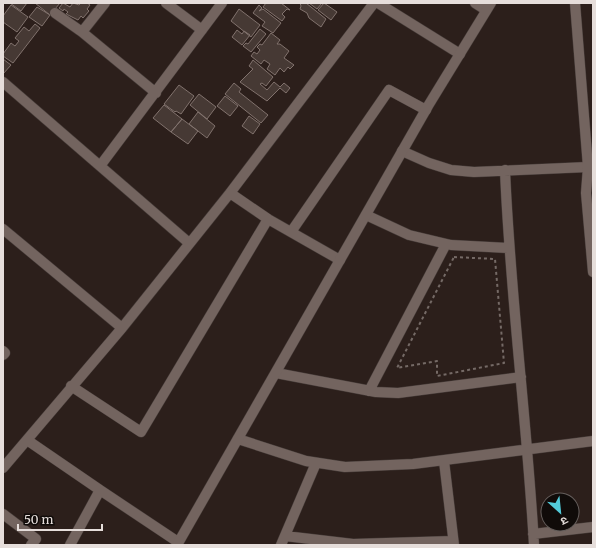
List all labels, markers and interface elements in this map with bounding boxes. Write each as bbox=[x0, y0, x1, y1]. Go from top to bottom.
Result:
north arrow bbox=[540, 492, 580, 532]
scale bar bbox=[18, 506, 102, 532]
text: 50 m bbox=[24, 512, 53, 527]
text: उ bbox=[558, 513, 571, 529]

